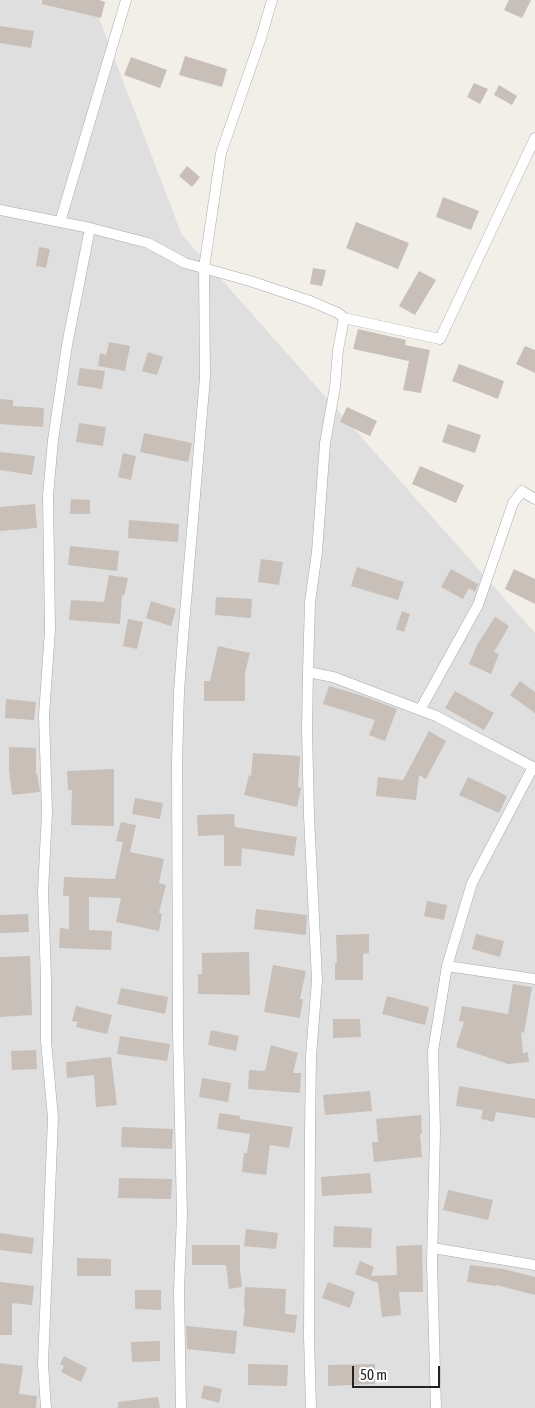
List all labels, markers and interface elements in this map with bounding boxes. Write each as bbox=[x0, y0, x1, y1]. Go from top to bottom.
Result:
scale bar bbox=[355, 1356, 442, 1388]
text: 50 m bbox=[360, 1366, 387, 1383]

